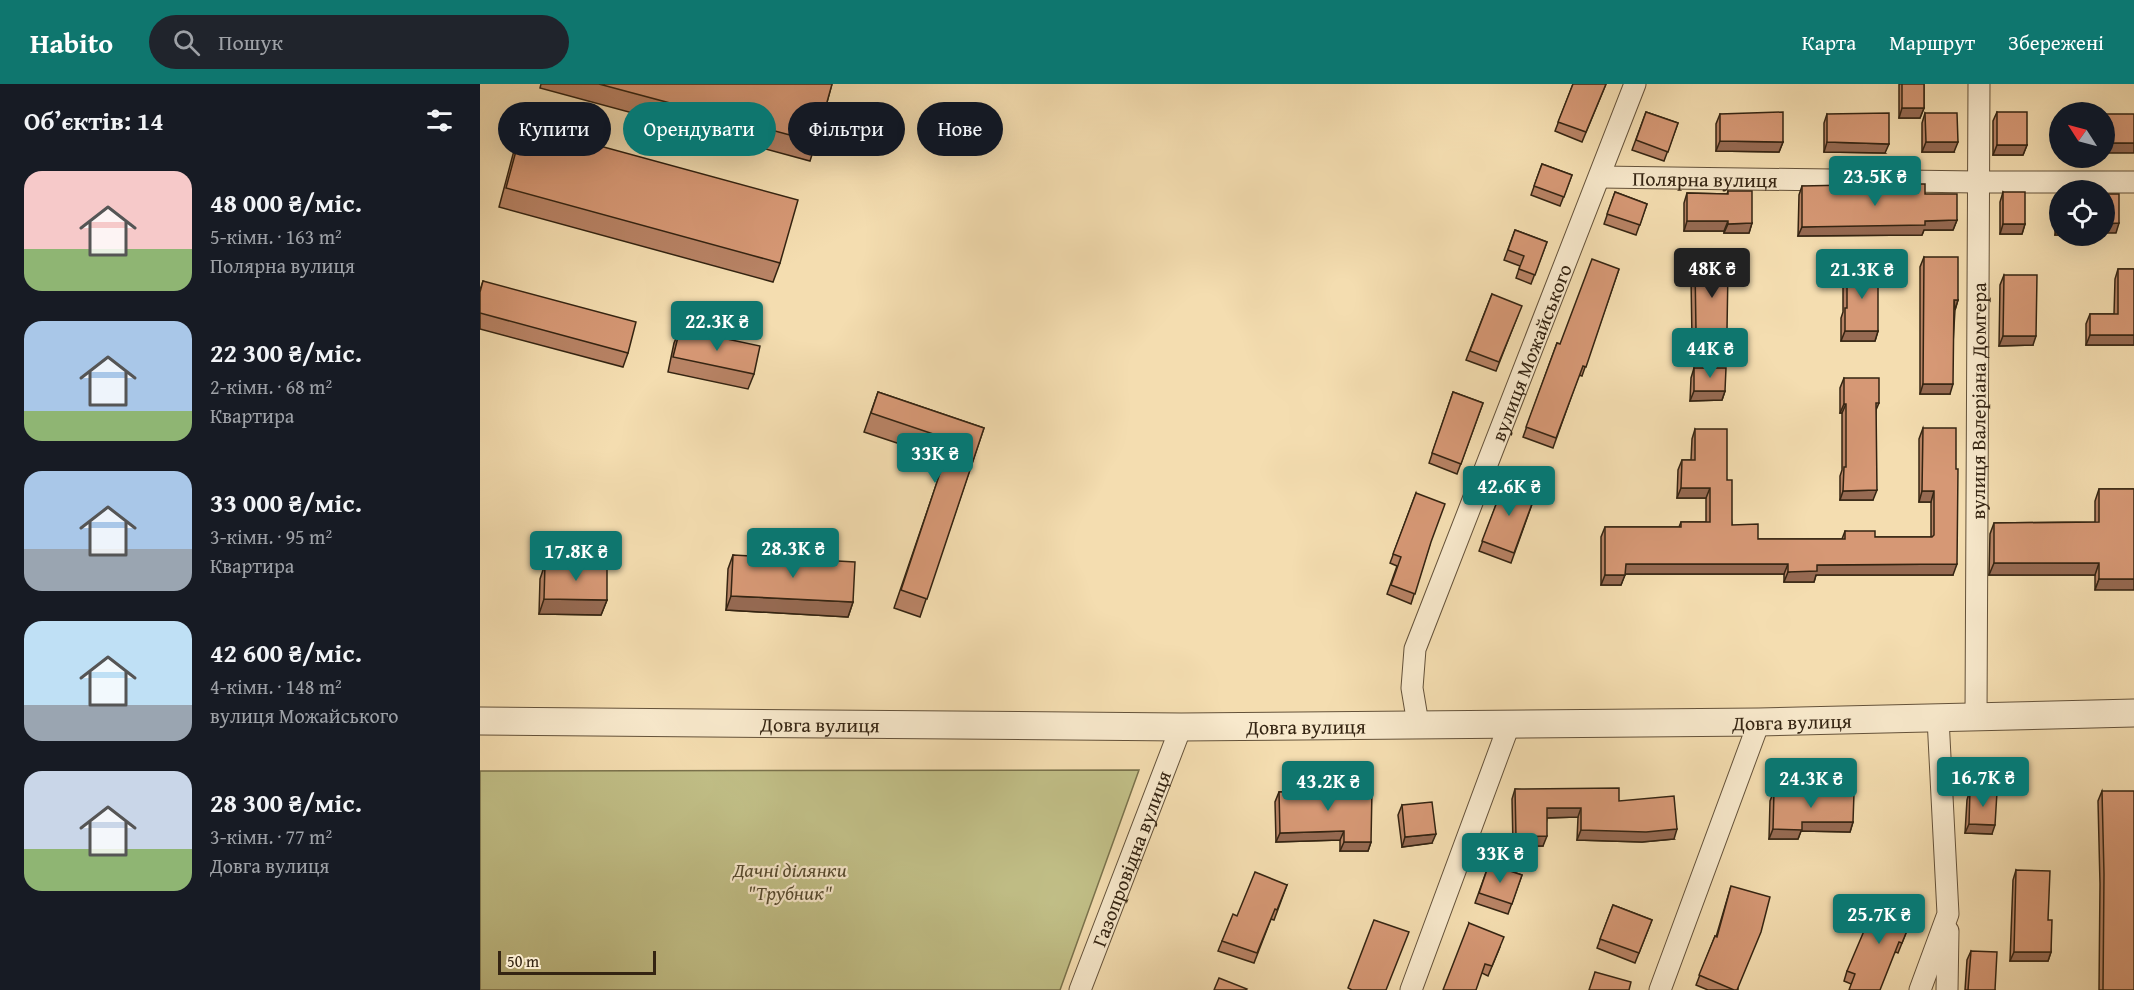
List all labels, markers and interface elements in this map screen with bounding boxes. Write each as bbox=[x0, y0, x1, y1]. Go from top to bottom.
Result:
search box bbox=[149, 15, 569, 69]
text: Habito bbox=[30, 22, 113, 63]
icon: search bbox=[170, 26, 203, 59]
text: Пошук bbox=[218, 26, 283, 58]
text: Карта bbox=[1802, 27, 1856, 58]
text: Маршрут bbox=[1889, 27, 1975, 58]
text: Збережені bbox=[2008, 27, 2104, 58]
text: Об’єктів: 14 bbox=[24, 101, 164, 140]
chip: Купити bbox=[498, 102, 611, 156]
chip: Орендувати bbox=[623, 102, 776, 156]
chip: Фільтри bbox=[788, 102, 905, 156]
chip: Нове bbox=[917, 102, 1003, 156]
north arrow bbox=[2049, 102, 2115, 168]
map controls bbox=[2049, 102, 2115, 246]
icon: filters bbox=[423, 104, 456, 137]
pin: 23.5K ₴ bbox=[1820, 156, 1930, 207]
text: 23.5K ₴ bbox=[1843, 161, 1907, 190]
street label: Полярна вулиця bbox=[1632, 163, 1778, 194]
button: locate bbox=[2049, 180, 2115, 246]
text: 48 000 ₴/міс. bbox=[210, 183, 362, 222]
icon: home bbox=[72, 195, 144, 267]
text: 5-кімн. · 163 m² bbox=[210, 222, 342, 251]
pin: 48K ₴ bbox=[1670, 248, 1754, 299]
pin: 21.3K ₴ bbox=[1807, 249, 1917, 300]
text: Полярна вулиця bbox=[210, 251, 355, 280]
text: 48K ₴ bbox=[1688, 253, 1736, 282]
text: 21.3K ₴ bbox=[1830, 254, 1894, 283]
street label: вулиця Можайського bbox=[1483, 259, 1578, 445]
street label: вулиця Валеріана Домгера bbox=[1962, 282, 1993, 520]
pin: 22.3K ₴ bbox=[662, 301, 772, 352]
text: 22.3K ₴ bbox=[685, 306, 749, 335]
pin: 44K ₴ bbox=[1668, 328, 1752, 379]
text: 22 300 ₴/міс. bbox=[210, 333, 362, 372]
text: 44K ₴ bbox=[1686, 333, 1734, 362]
icon: home bbox=[72, 345, 144, 417]
text: 2-кімн. · 68 m² bbox=[210, 372, 332, 401]
text: Квартира bbox=[210, 401, 294, 430]
pin: 33K ₴ bbox=[893, 433, 977, 484]
text: 33K ₴ bbox=[911, 438, 959, 467]
pin: 42.6K ₴ bbox=[1454, 466, 1564, 517]
text: 42.6K ₴ bbox=[1477, 471, 1541, 500]
text: 33 000 ₴/міс. bbox=[210, 483, 362, 522]
icon: home bbox=[72, 495, 144, 567]
text: 3-кімн. · 95 m² bbox=[210, 522, 332, 551]
pin: 28.3K ₴ bbox=[738, 528, 848, 579]
pin: 17.8K ₴ bbox=[521, 531, 631, 582]
text: 28.3K ₴ bbox=[761, 533, 825, 562]
text: 17.8K ₴ bbox=[544, 536, 608, 565]
text: Квартира bbox=[210, 551, 294, 580]
text: 42 600 ₴/міс. bbox=[210, 633, 362, 672]
icon: home bbox=[72, 645, 144, 717]
text: 4-кімн. · 148 m² bbox=[210, 672, 342, 701]
text: вулиця Можайського bbox=[210, 701, 398, 730]
street label: Довга вулиця bbox=[1731, 705, 1852, 737]
street label: Довга вулиця bbox=[759, 709, 880, 739]
street label: Довга вулиця bbox=[1245, 711, 1366, 741]
pin: 16.7K ₴ bbox=[1928, 757, 2038, 808]
pin: 24.3K ₴ bbox=[1756, 758, 1866, 809]
pin: 43.2K ₴ bbox=[1273, 761, 1383, 812]
text: 16.7K ₴ bbox=[1951, 762, 2015, 791]
text: 24.3K ₴ bbox=[1779, 763, 1843, 792]
street label: Газопровідна вулиця bbox=[1084, 766, 1178, 951]
text: 43.2K ₴ bbox=[1296, 766, 1360, 795]
text: 28 300 ₴/міс. bbox=[210, 783, 362, 822]
icon: home bbox=[72, 795, 144, 867]
text: 3-кімн. · 77 m² bbox=[210, 822, 332, 851]
pin: 33K ₴ bbox=[1458, 833, 1542, 884]
text: 33K ₴ bbox=[1476, 838, 1524, 867]
text: Довга вулиця bbox=[210, 851, 329, 880]
park label: Дачні ділянки "Трубник" bbox=[732, 855, 847, 907]
pin: 25.7K ₴ bbox=[1824, 894, 1934, 945]
text: 25.7K ₴ bbox=[1847, 899, 1911, 928]
scale bar bbox=[498, 948, 656, 976]
text: 50 m bbox=[507, 949, 539, 973]

